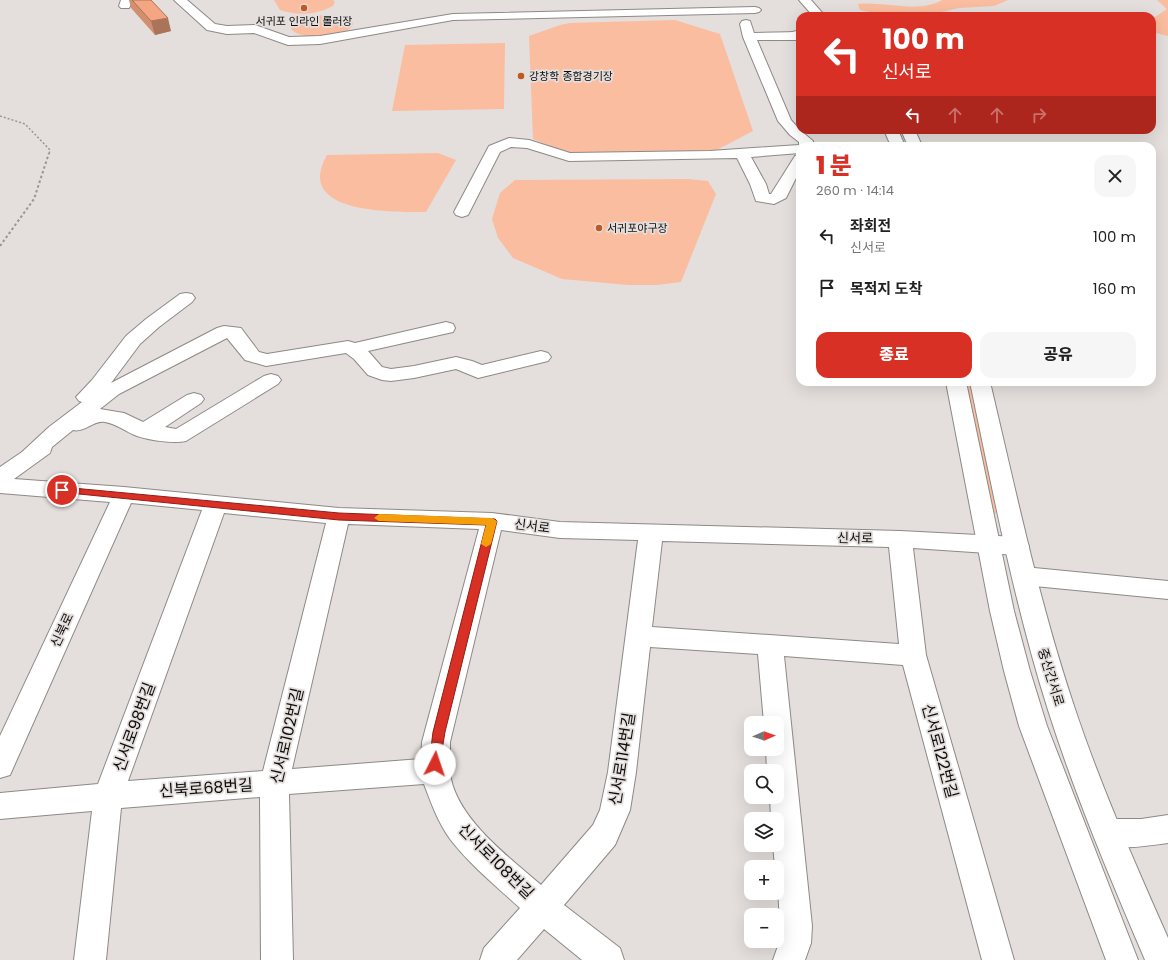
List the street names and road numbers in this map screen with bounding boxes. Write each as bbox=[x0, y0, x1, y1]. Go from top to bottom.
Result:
street label: 신서로 bbox=[513, 514, 551, 538]
street label: 신서로 bbox=[837, 528, 873, 548]
street label: 신북로 bbox=[46, 610, 78, 650]
street label: 중산간서로 bbox=[1033, 646, 1069, 708]
street label: 신서로98번길 bbox=[107, 679, 161, 775]
street label: 신서로102번길 bbox=[265, 686, 309, 786]
street label: 신서로122번길 bbox=[916, 701, 964, 801]
street label: 신서로114번길 bbox=[603, 711, 641, 807]
street label: 신북로68번길 bbox=[158, 773, 254, 803]
street label: 신서로108번길 bbox=[453, 818, 539, 904]

